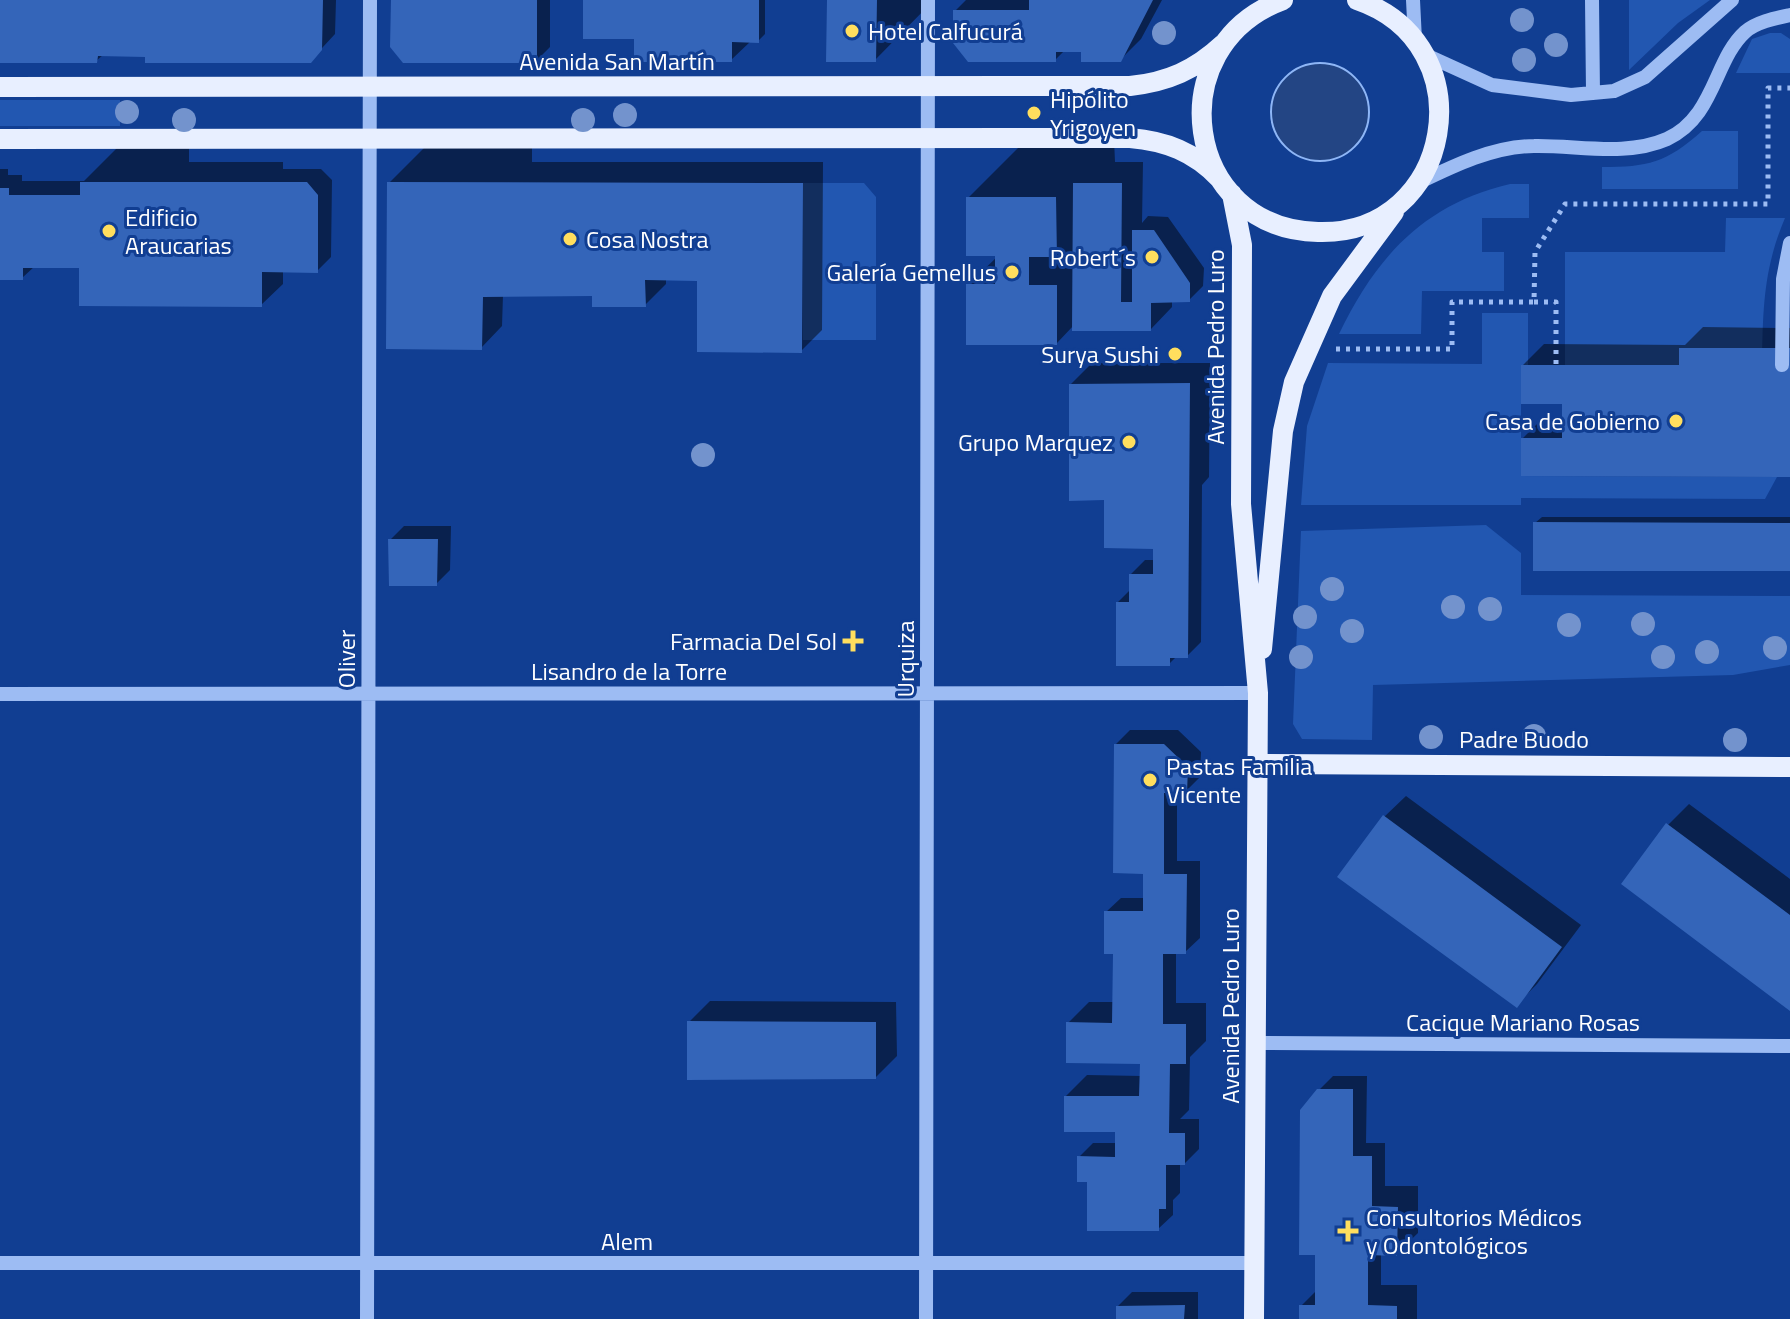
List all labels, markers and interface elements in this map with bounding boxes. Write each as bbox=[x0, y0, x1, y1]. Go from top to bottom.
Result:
place label: Hotel Calfucurá bbox=[868, 13, 1023, 49]
marker: Hotel Calfucurá bbox=[843, 22, 861, 40]
street label: Avenida San Martín bbox=[519, 43, 715, 79]
place label: Hipólito Yrigoyen bbox=[1050, 81, 1136, 145]
marker: Hipólito Yrigoyen bbox=[1025, 104, 1043, 122]
place label: Edificio Araucarias bbox=[125, 199, 232, 263]
place label: Cosa Nostra bbox=[586, 221, 709, 257]
marker: Edificio Araucarias bbox=[100, 222, 118, 240]
marker: Cosa Nostra bbox=[561, 230, 579, 248]
place label: Robert´s bbox=[1050, 239, 1136, 275]
marker: Robert´s bbox=[1143, 248, 1161, 266]
street label: Avenida Pedro Luro bbox=[1197, 249, 1233, 445]
place label: Galería Gemellus bbox=[827, 254, 996, 290]
marker: Galería Gemellus bbox=[1003, 263, 1021, 281]
place label: Surya Sushi bbox=[1041, 336, 1159, 372]
marker: Surya Sushi bbox=[1166, 345, 1184, 363]
place label: Casa de Gobierno bbox=[1485, 403, 1660, 439]
marker: Casa de Gobierno bbox=[1667, 412, 1685, 430]
place label: Grupo Marquez bbox=[958, 424, 1113, 460]
marker: Grupo Marquez bbox=[1120, 433, 1138, 451]
street label: Urquiza bbox=[887, 620, 923, 698]
place label: Farmacia Del Sol bbox=[670, 623, 837, 659]
street label: Oliver bbox=[328, 630, 364, 688]
marker: Farmacia Del Sol bbox=[844, 632, 862, 650]
street label: Lisandro de la Torre bbox=[531, 653, 727, 689]
street label: Padre Buodo bbox=[1459, 721, 1589, 757]
place label: Pastas Familia Vicente bbox=[1166, 748, 1312, 812]
marker: Pastas Familia Vicente bbox=[1141, 771, 1159, 789]
street label: Avenida Pedro Luro bbox=[1212, 908, 1248, 1104]
street label: Cacique Mariano Rosas bbox=[1406, 1004, 1640, 1040]
place label: Consultorios Médicos y Odontológicos bbox=[1366, 1199, 1582, 1263]
marker: Consultorios Médicos y Odontológicos bbox=[1337, 1220, 1359, 1242]
street label: Alem bbox=[601, 1223, 653, 1259]

